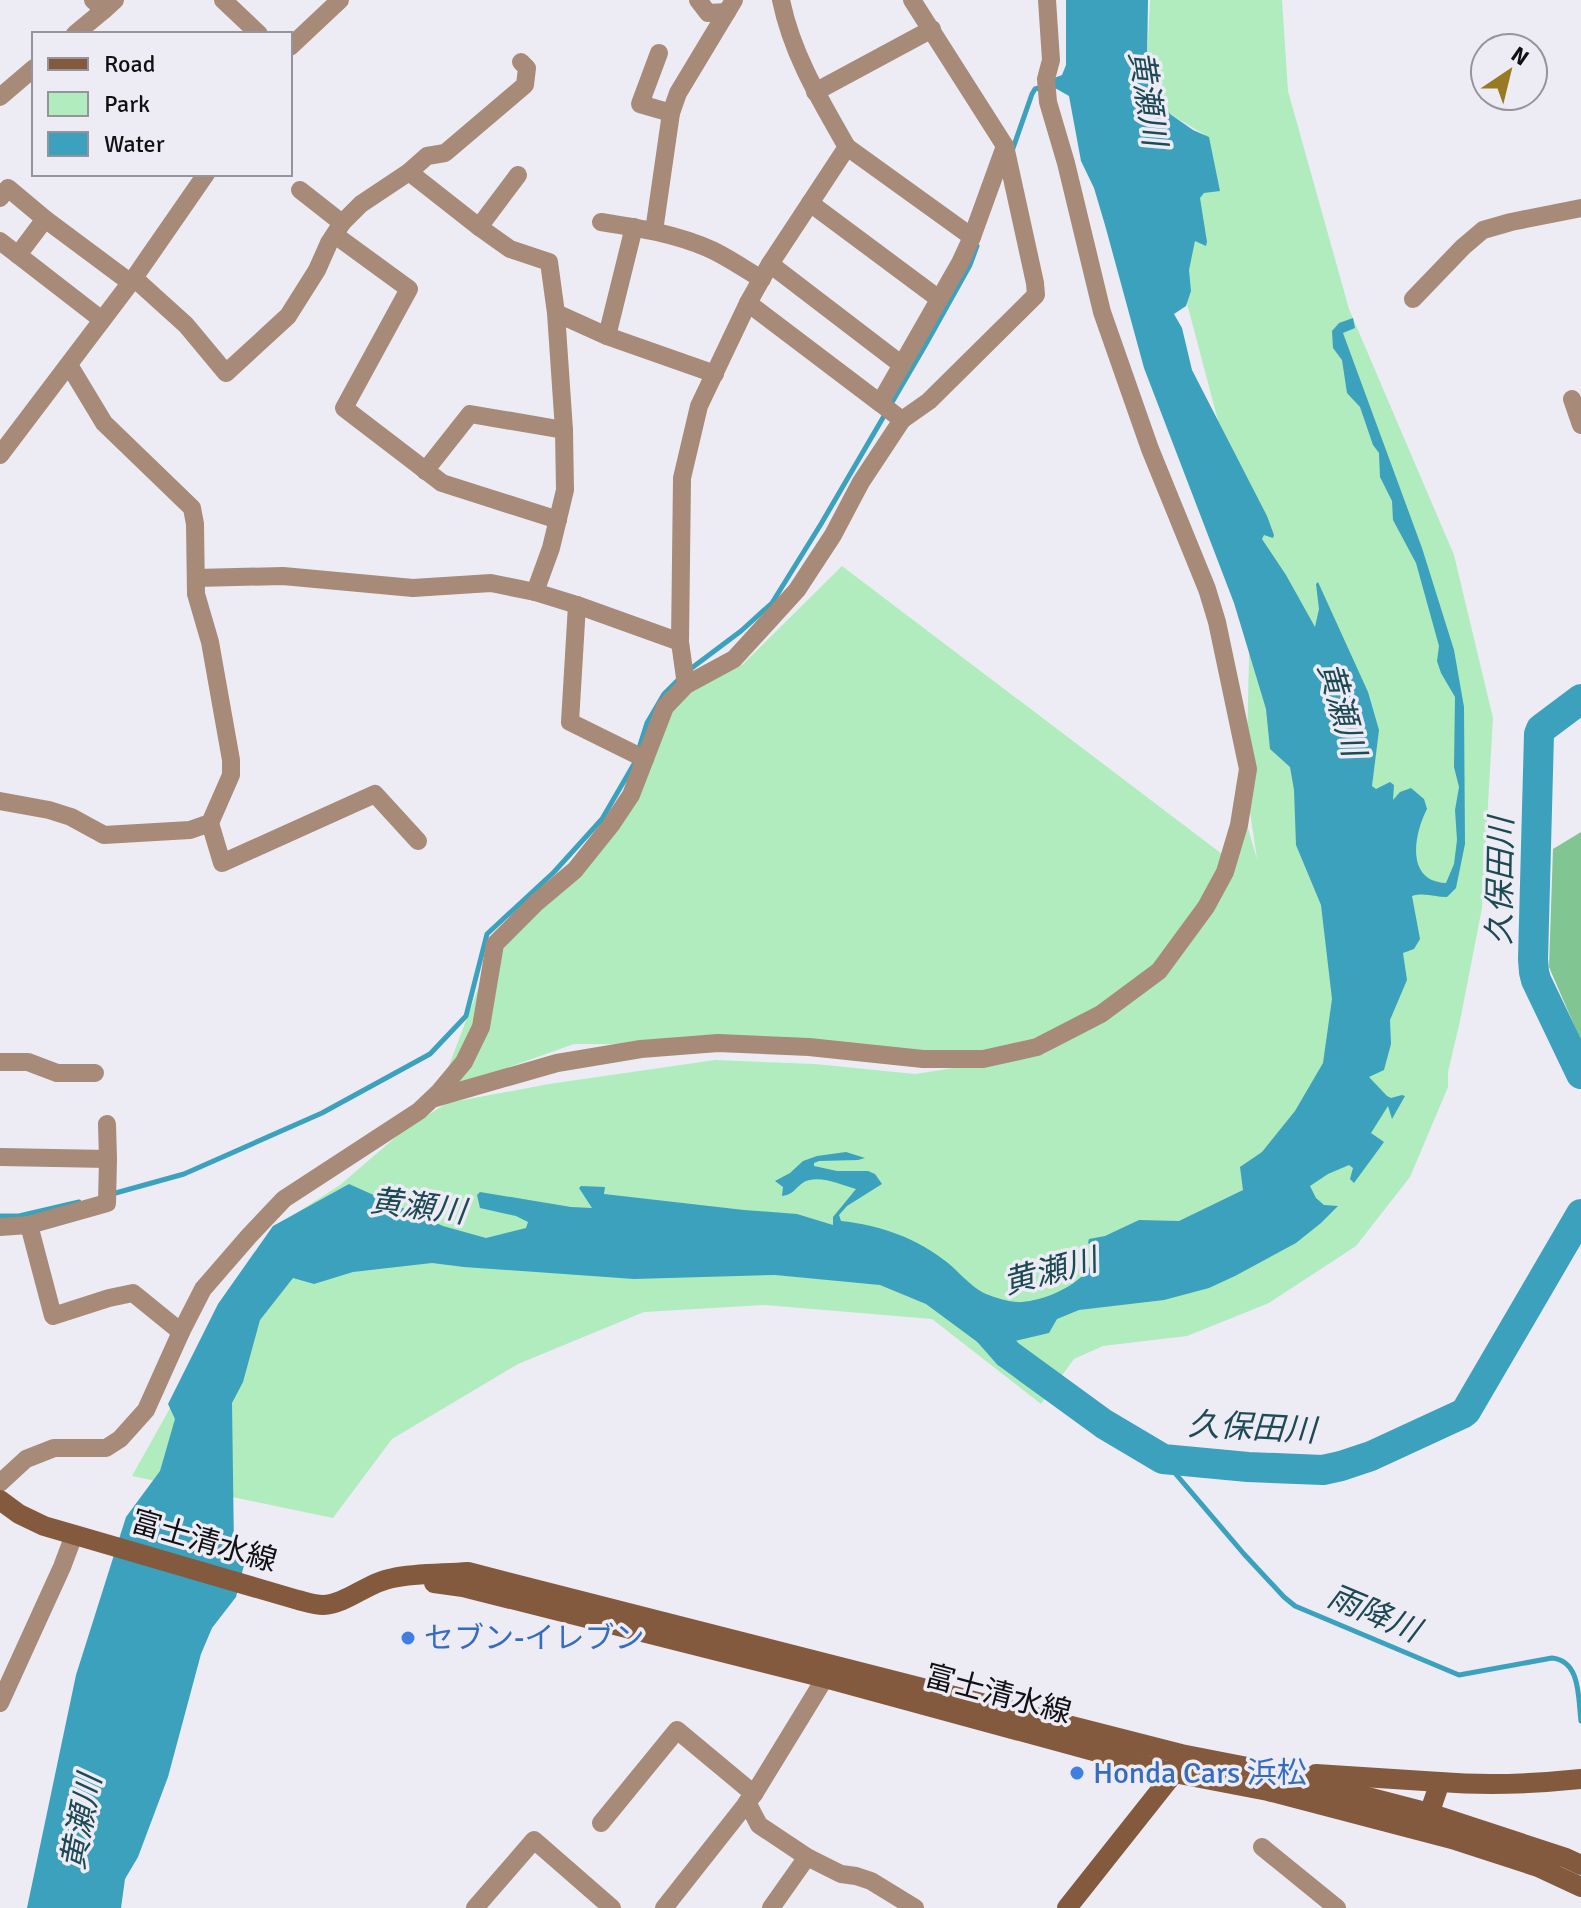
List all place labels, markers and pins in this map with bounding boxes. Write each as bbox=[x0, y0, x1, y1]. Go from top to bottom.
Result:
place label: セブン-イレブン bbox=[424, 1620, 645, 1657]
marker: セブン-イレブン bbox=[399, 1629, 417, 1647]
place label: Honda Cars 浜松 bbox=[1093, 1755, 1307, 1792]
marker: Honda Cars 浜松 bbox=[1068, 1764, 1086, 1782]

